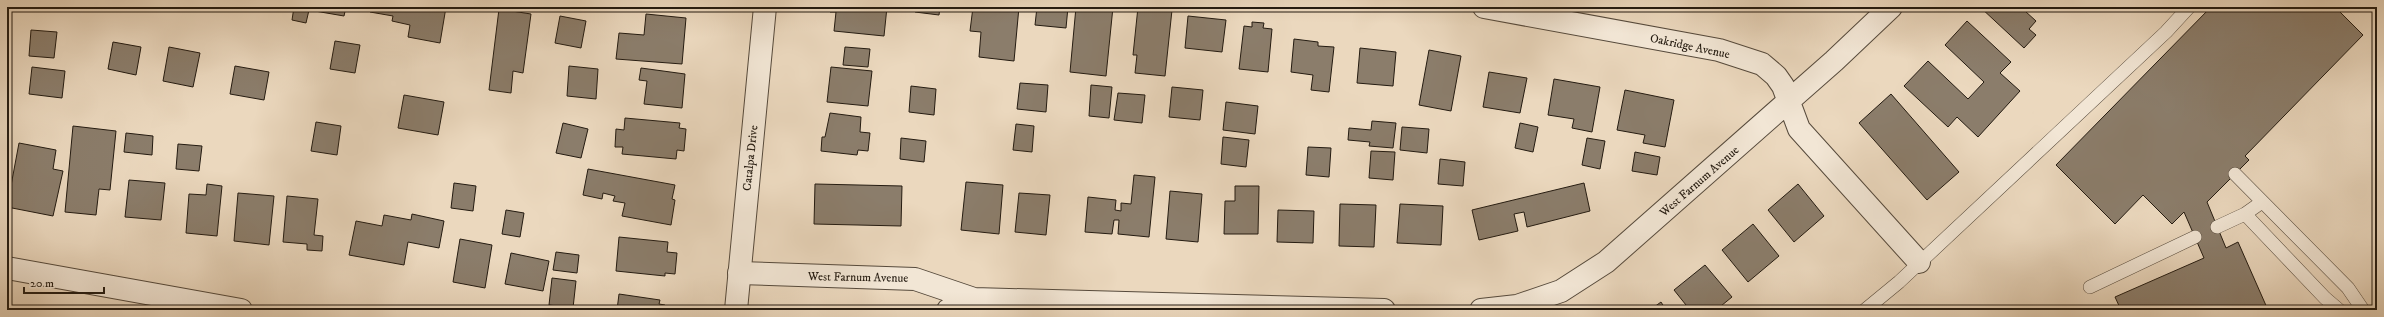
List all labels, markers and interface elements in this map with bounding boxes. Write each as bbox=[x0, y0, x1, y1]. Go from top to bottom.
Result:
street label: Oakridge Avenue bbox=[1649, 31, 1731, 62]
street label: Catalpa Drive bbox=[740, 124, 761, 192]
street label: West Farnum Avenue bbox=[1656, 143, 1742, 221]
scale bar bbox=[24, 269, 104, 295]
street label: West Farnum Avenue bbox=[807, 269, 908, 286]
text: 20 m bbox=[30, 276, 54, 291]

